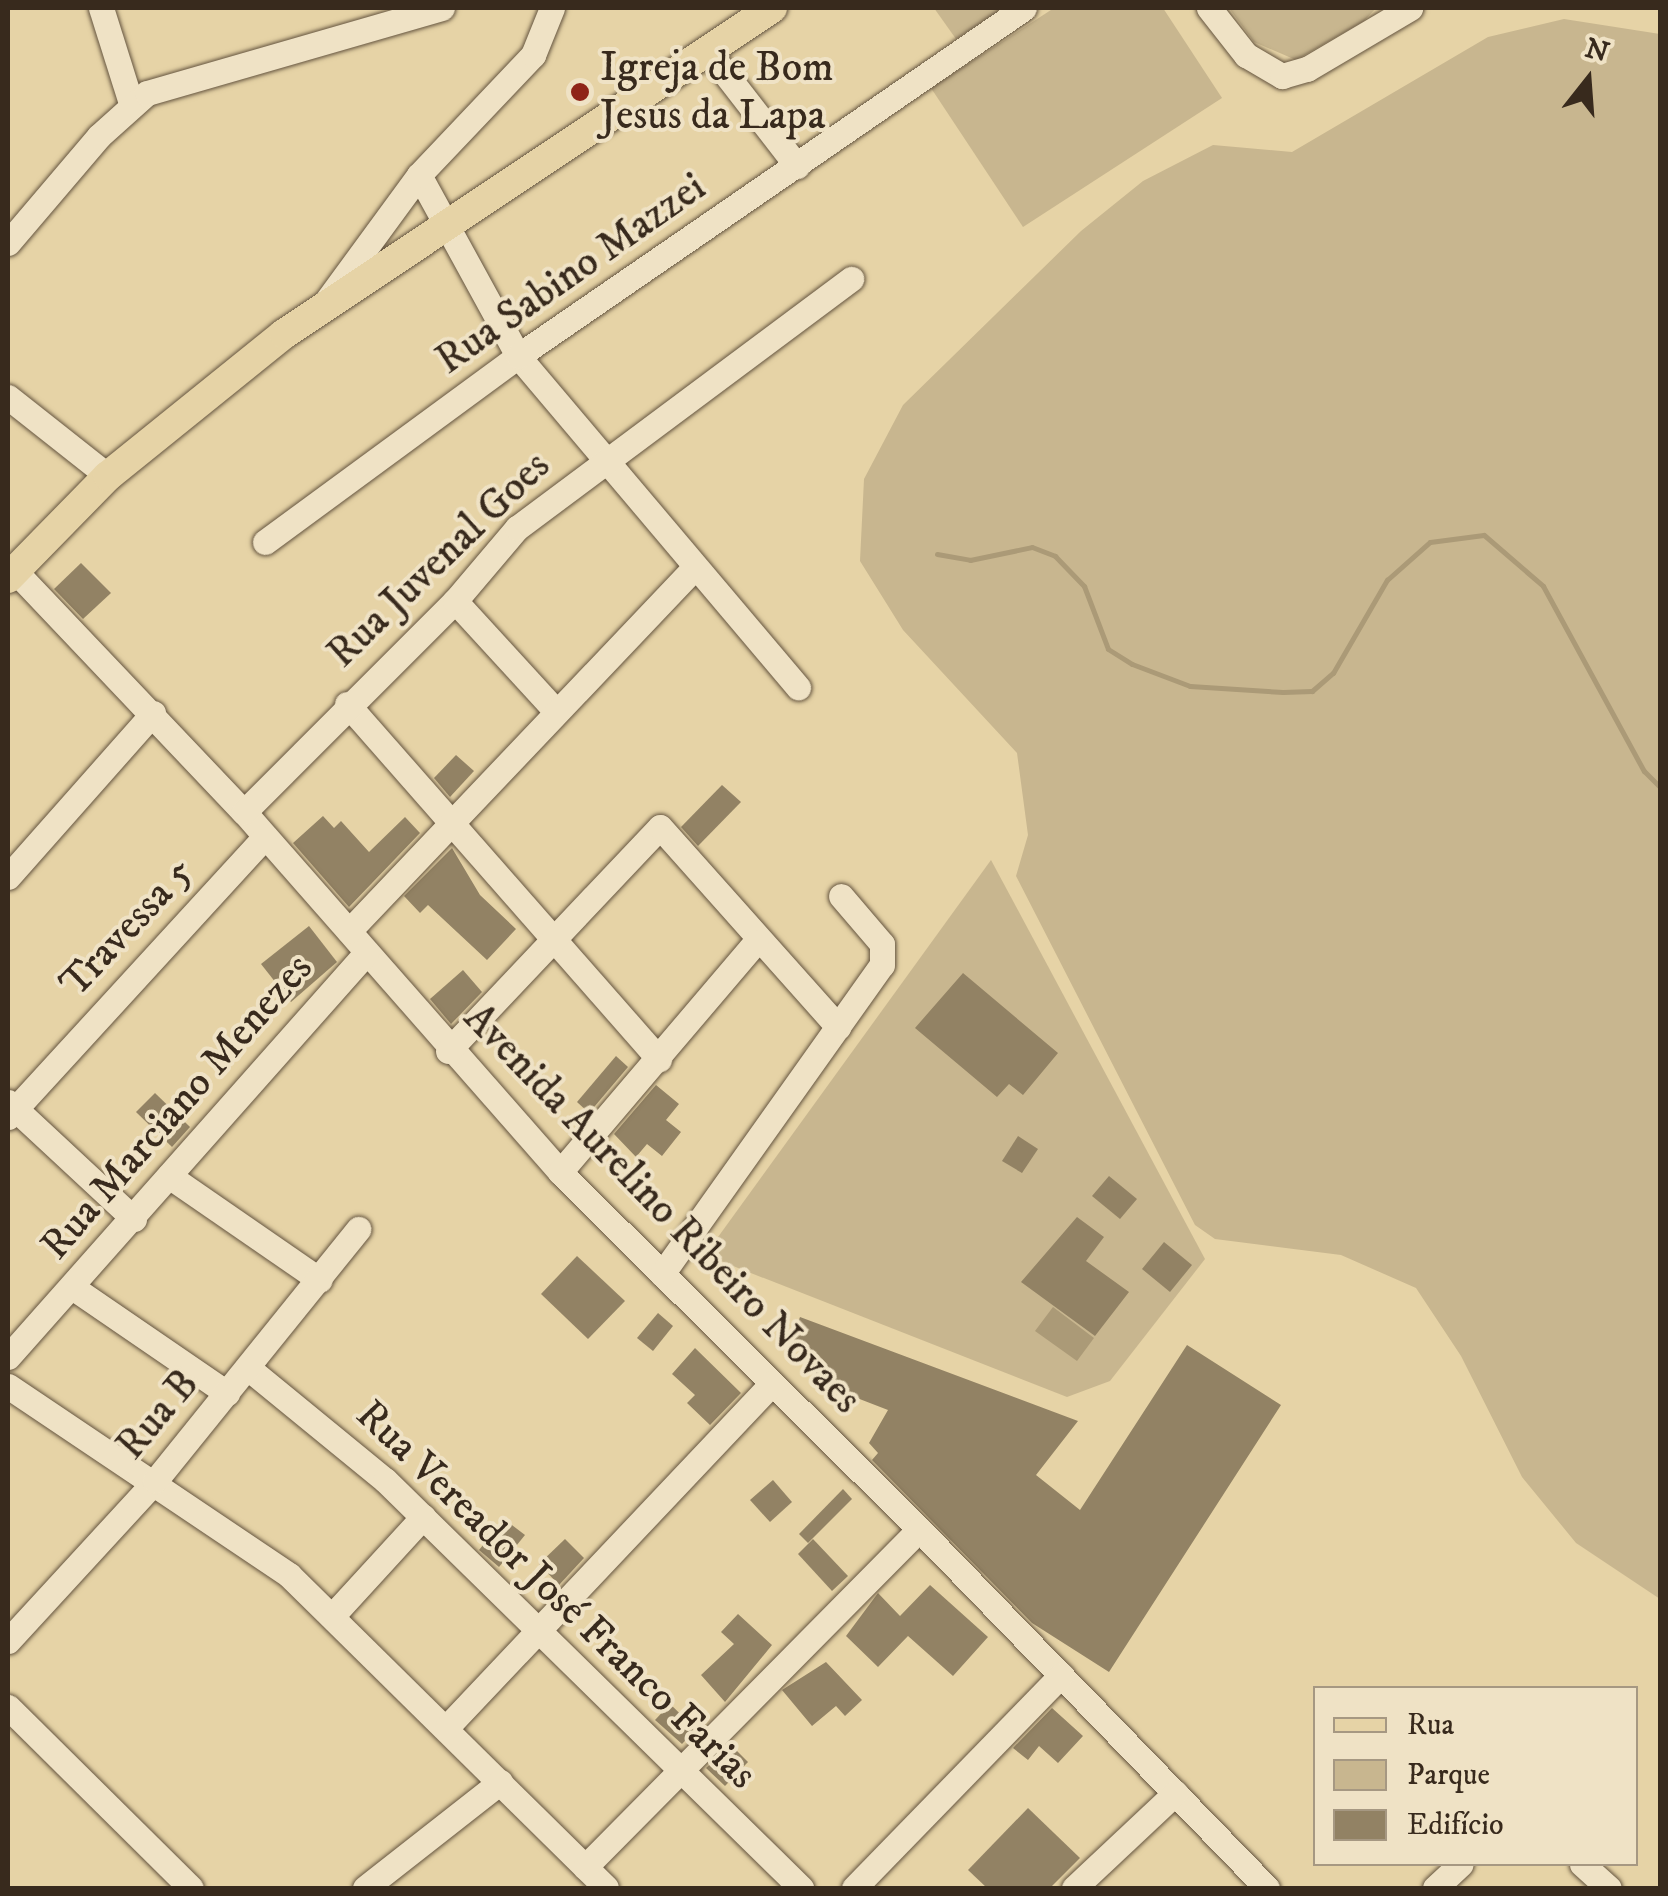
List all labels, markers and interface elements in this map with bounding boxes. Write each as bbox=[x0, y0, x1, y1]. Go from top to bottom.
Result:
north arrow bbox=[1538, 30, 1638, 130]
text: N bbox=[1581, 31, 1613, 71]
place label: Igreja de Bom Jesus da Lapa bbox=[600, 43, 834, 142]
marker: Igreja de Bom Jesus da Lapa bbox=[569, 81, 591, 103]
street label: Rua Sabino Mazzei bbox=[426, 162, 716, 386]
street label: Rua Juvenal Goes bbox=[317, 441, 561, 679]
street label: Travessa 5 bbox=[50, 848, 204, 1008]
street label: Rua Marciano Menezes bbox=[30, 944, 324, 1270]
street label: Avenida Aurelino Ribeiro Novaes bbox=[453, 994, 871, 1424]
street label: Rua B bbox=[106, 1360, 210, 1470]
street label: Rua Vereador José Franco Farias bbox=[345, 1390, 767, 1800]
legend bbox=[1313, 1686, 1638, 1866]
text: Rua bbox=[1407, 1707, 1454, 1744]
text: Parque bbox=[1407, 1757, 1490, 1794]
text: Edifício bbox=[1407, 1807, 1503, 1844]

